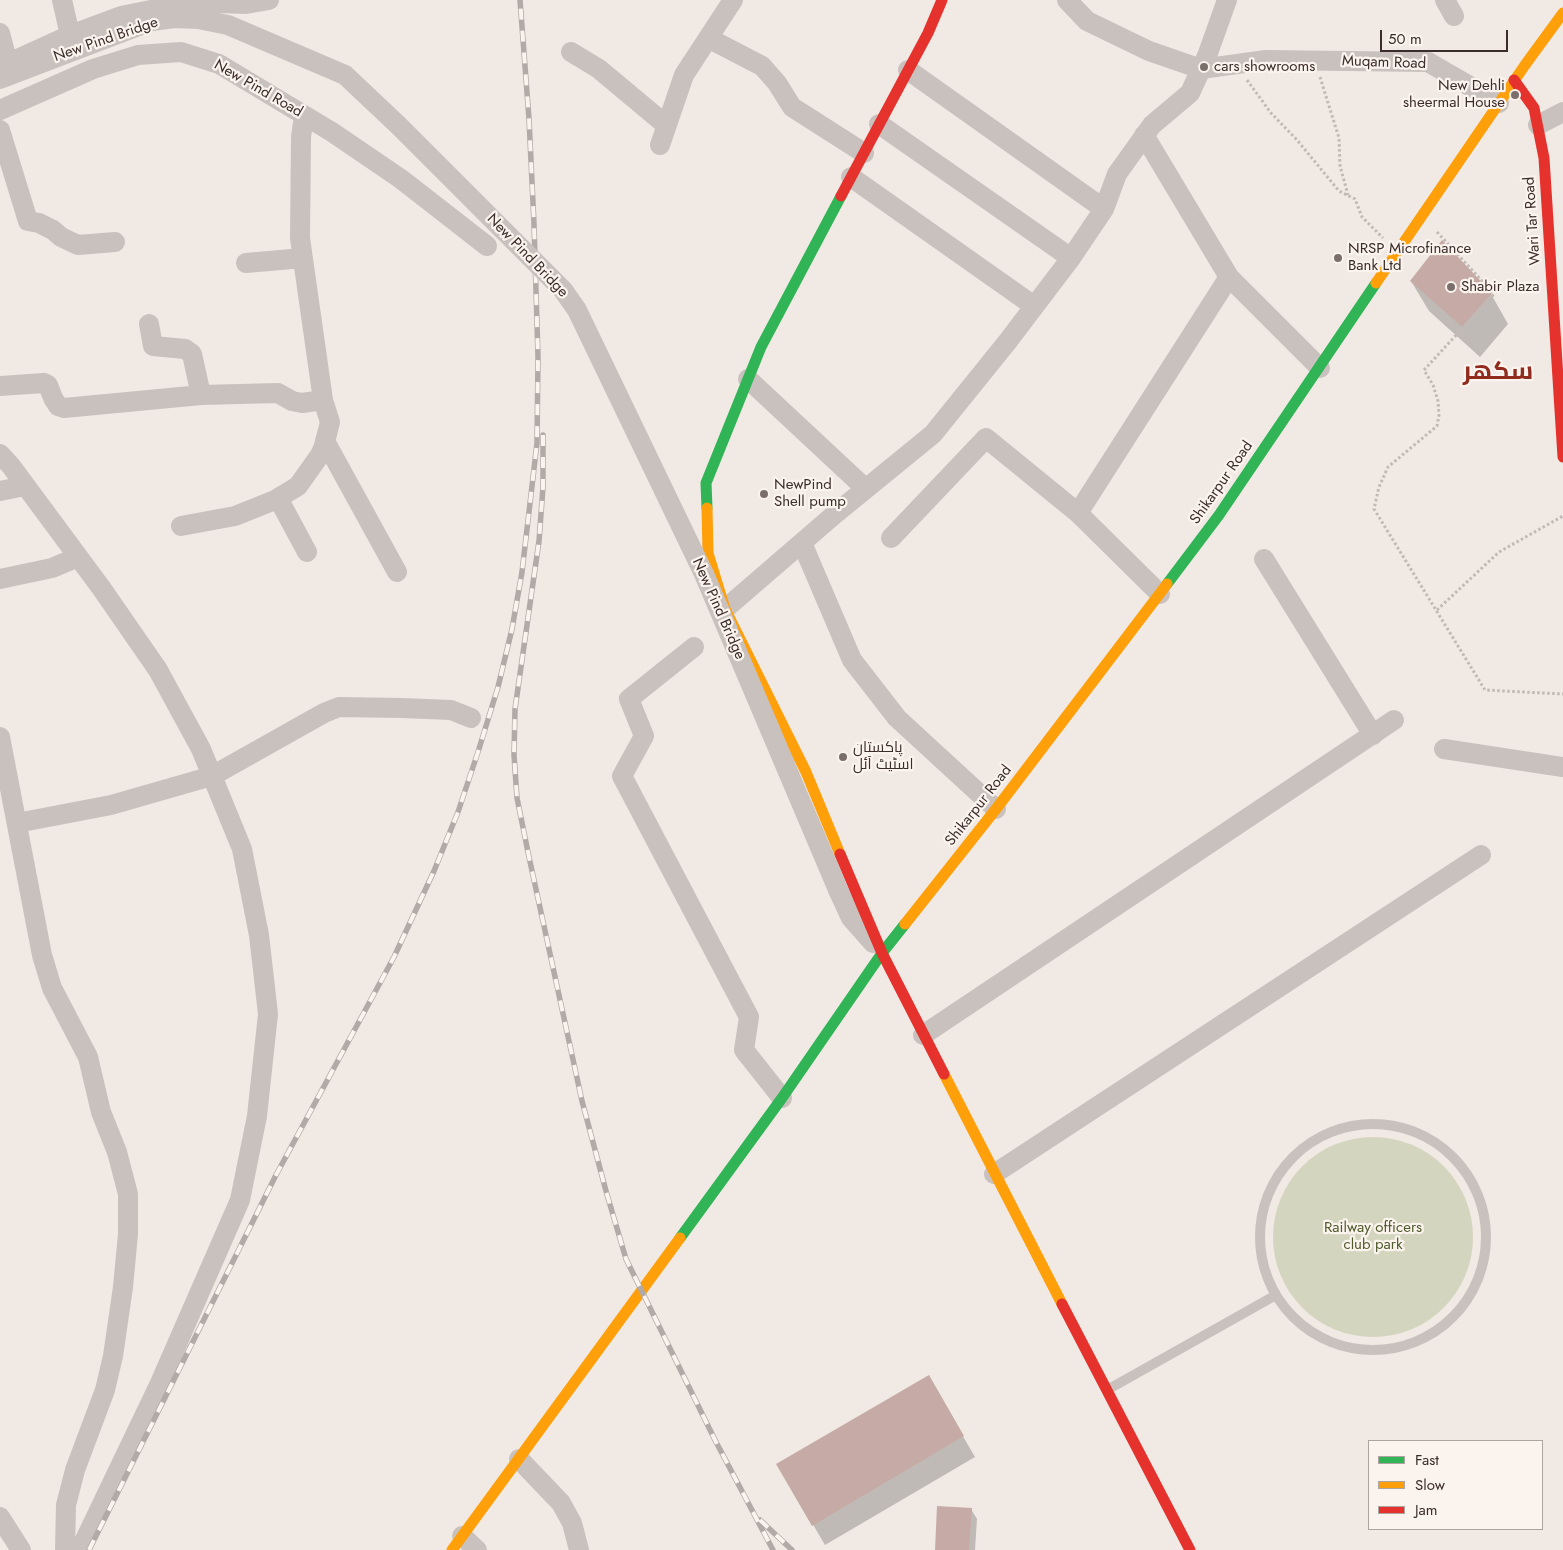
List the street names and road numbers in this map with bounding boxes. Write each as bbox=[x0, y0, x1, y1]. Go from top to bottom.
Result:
street label: New Pind Bridge bbox=[51, 14, 161, 66]
street label: Muqam Road bbox=[1342, 53, 1426, 73]
street label: New Pind Road bbox=[211, 56, 305, 122]
street label: Wari Tar Road bbox=[1521, 176, 1545, 266]
street label: New Pind Bridge bbox=[483, 211, 571, 301]
street label: Shikarpur Road bbox=[1187, 438, 1257, 528]
street label: New Pind Bridge bbox=[688, 556, 748, 662]
street label: Shikarpur Road bbox=[942, 762, 1016, 850]

